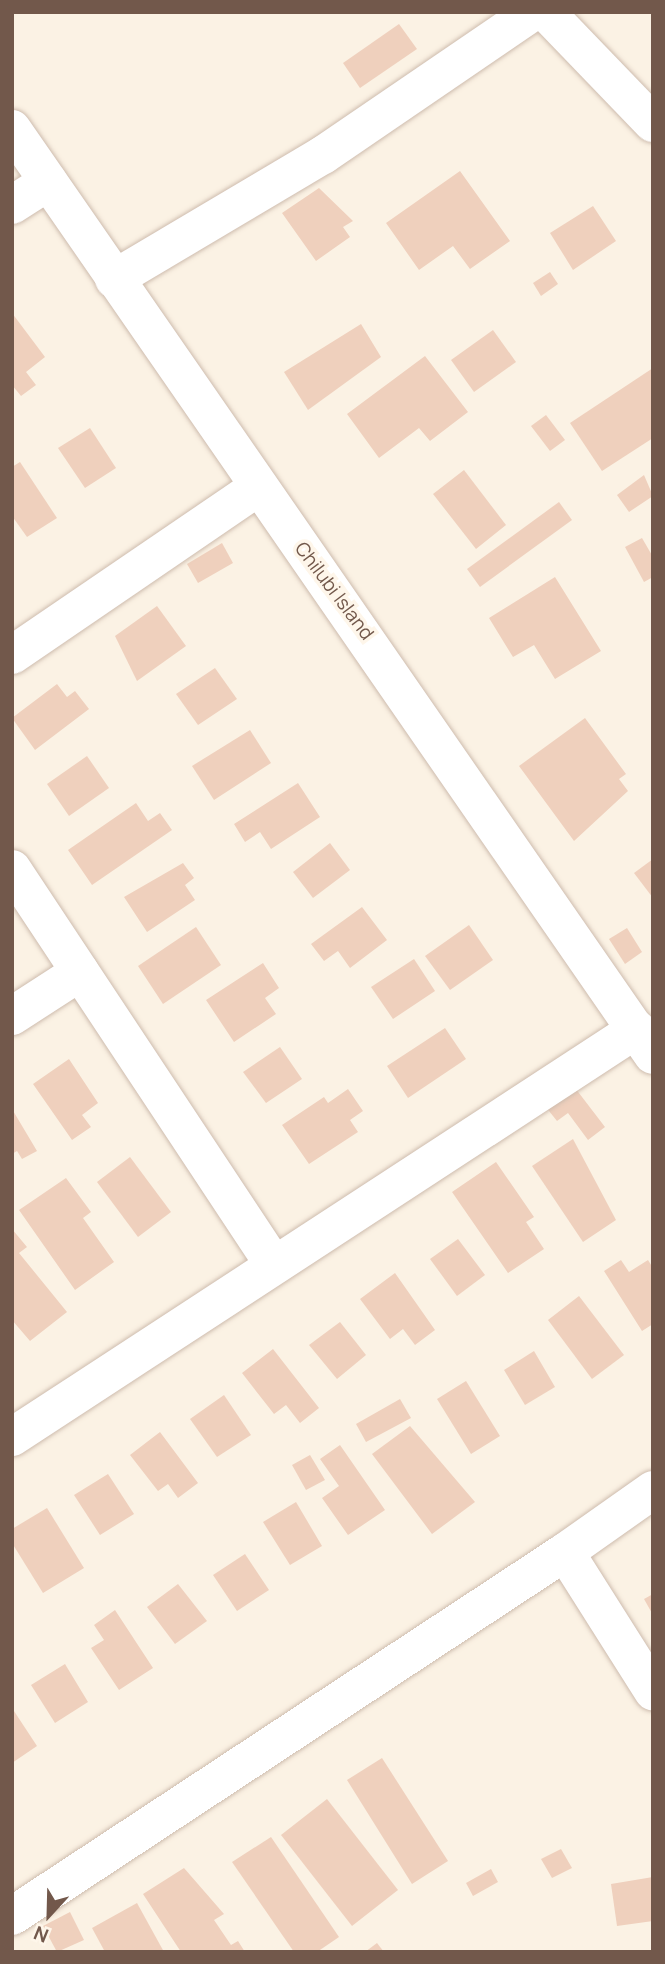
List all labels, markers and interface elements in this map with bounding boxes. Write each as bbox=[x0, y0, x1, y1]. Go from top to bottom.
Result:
street label: Chilubi Island bbox=[290, 538, 378, 644]
north arrow bbox=[14, 1880, 84, 1950]
text: N bbox=[30, 1920, 52, 1949]

